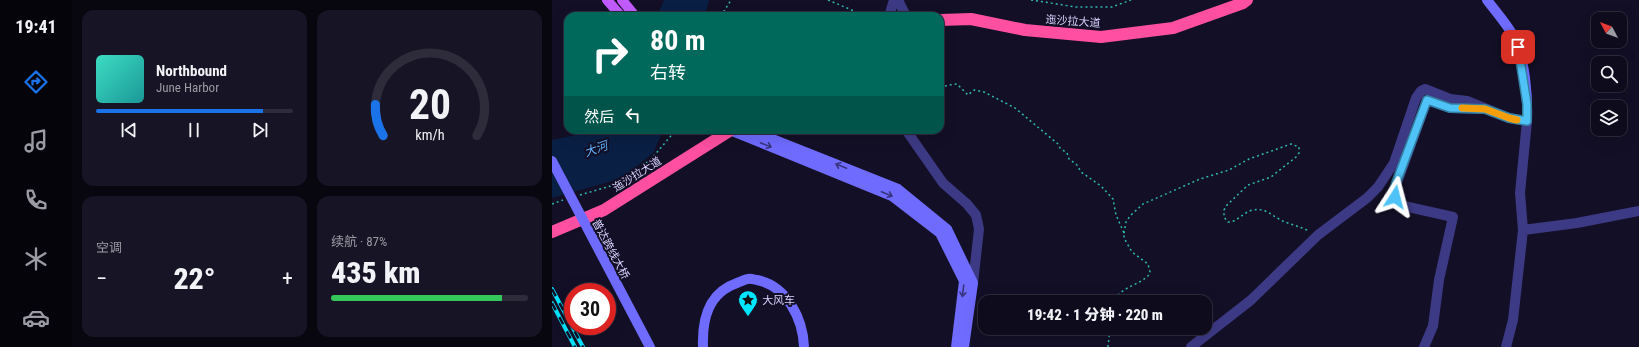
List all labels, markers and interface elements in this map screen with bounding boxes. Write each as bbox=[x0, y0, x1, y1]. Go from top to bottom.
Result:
north arrow bbox=[1591, 12, 1627, 48]
map controls bbox=[1591, 12, 1627, 136]
street label: 迤沙拉大道 bbox=[1045, 13, 1101, 30]
text: 19:41 bbox=[15, 16, 57, 37]
text: 80 m bbox=[650, 24, 706, 57]
icon: right bbox=[584, 28, 636, 80]
pin bbox=[1501, 30, 1535, 64]
icon: arrive bbox=[1507, 36, 1529, 58]
button: search bbox=[1591, 56, 1627, 92]
text: Northbound bbox=[156, 62, 227, 80]
text: 右转 bbox=[650, 62, 686, 83]
icon: directions bbox=[22, 68, 50, 96]
text: June Harbor bbox=[156, 80, 219, 95]
text: 20 bbox=[408, 80, 451, 129]
button: layers bbox=[1591, 100, 1627, 136]
icon: left bbox=[622, 104, 644, 126]
text: 然后 bbox=[584, 108, 614, 126]
icon: previous bbox=[118, 119, 140, 141]
icon: pause bbox=[183, 119, 205, 141]
icon: next bbox=[249, 119, 271, 141]
text: km/h bbox=[415, 126, 444, 142]
icon: music bbox=[22, 127, 50, 155]
water label: 大河 bbox=[582, 138, 612, 160]
one-way arrow bbox=[760, 142, 772, 149]
street label: 迤沙拉大道 bbox=[610, 154, 664, 195]
one-way arrow bbox=[835, 162, 847, 170]
position arrow bbox=[1374, 176, 1416, 218]
icon: phone bbox=[22, 186, 50, 214]
one-way arrow bbox=[880, 190, 892, 198]
street label: 普达跨线大桥 bbox=[589, 217, 632, 281]
text: 续航 · 87% bbox=[331, 234, 387, 249]
text: 空调 bbox=[96, 240, 122, 255]
icon: climate bbox=[22, 245, 50, 273]
text: 435 km bbox=[331, 255, 420, 290]
text: 22° bbox=[173, 261, 216, 296]
text: − bbox=[96, 266, 107, 291]
text: + bbox=[282, 266, 293, 291]
speed limit sign: 30 bbox=[564, 283, 616, 335]
one-way arrow bbox=[959, 284, 967, 297]
place icon: 大风车 bbox=[737, 289, 759, 317]
place label: 大风车 bbox=[762, 294, 795, 307]
icon: car bbox=[22, 304, 50, 332]
text: 19:42 · 1 分钟 · 220 m bbox=[1027, 306, 1163, 324]

